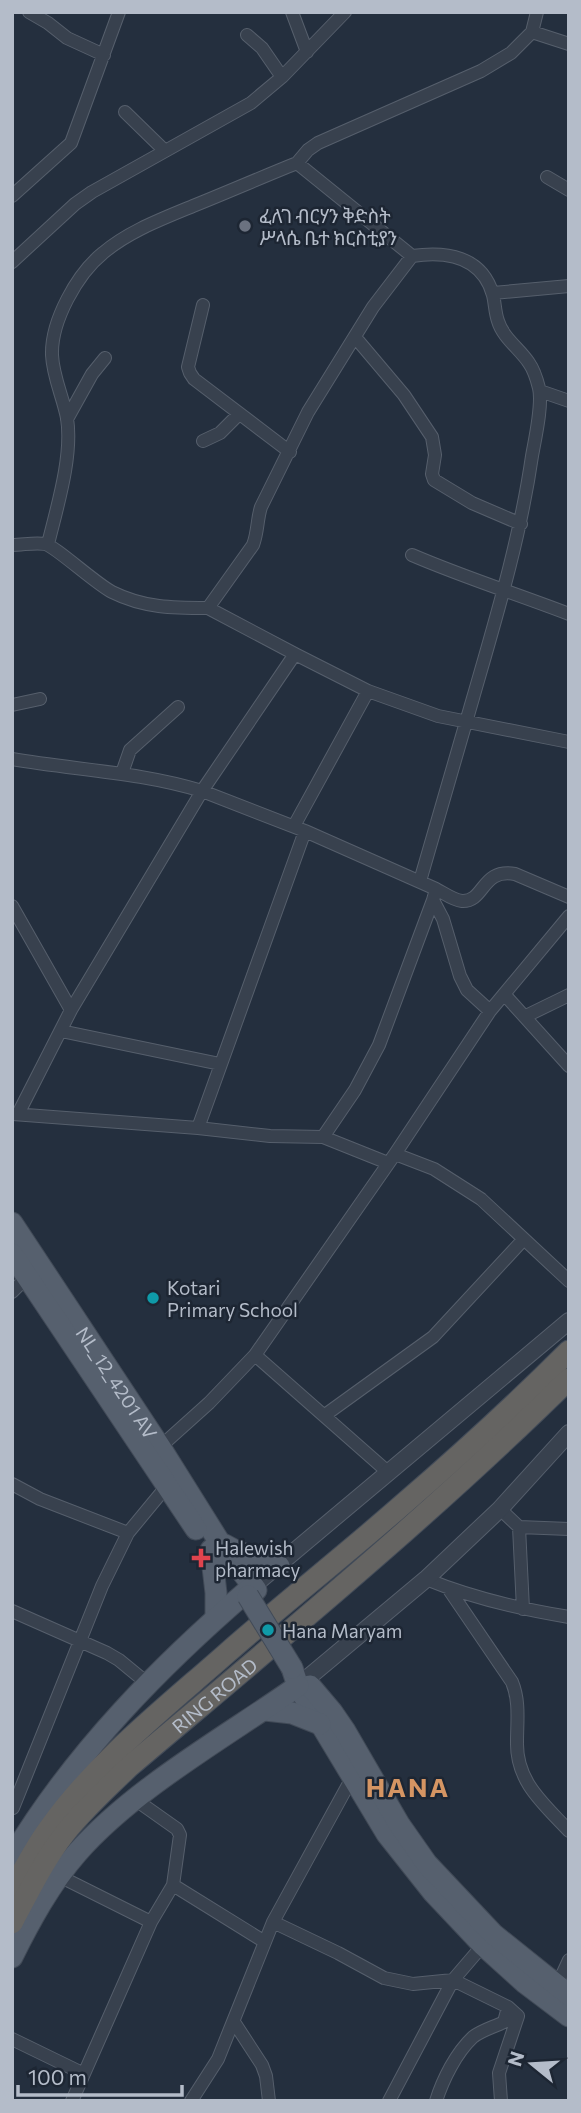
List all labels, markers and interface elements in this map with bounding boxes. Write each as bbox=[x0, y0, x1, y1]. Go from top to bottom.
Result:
place label: ፈለገ ብርሃን ቅድስት ሥላሴ ቤተ ክርስቲያን bbox=[259, 204, 397, 249]
marker: ፈለገ ብርሃን ቅድስት ሥላሴ ቤተ ክርስቲያን bbox=[237, 218, 253, 234]
place label: Kotari Primary School bbox=[167, 1276, 298, 1321]
marker: Kotari Primary School bbox=[145, 1290, 161, 1306]
street label: NL_12_4201 AV bbox=[72, 1322, 163, 1443]
place label: Halewish pharmacy bbox=[215, 1536, 301, 1581]
marker: Halewish pharmacy bbox=[193, 1550, 209, 1566]
place label: Hana Maryam bbox=[282, 1619, 402, 1642]
marker: Hana Maryam bbox=[260, 1622, 276, 1638]
street label: RING ROAD bbox=[167, 1653, 261, 1738]
district label: HANA bbox=[366, 1771, 450, 1802]
north arrow bbox=[497, 2029, 567, 2099]
text: N bbox=[502, 2048, 528, 2069]
scale bar bbox=[18, 2054, 182, 2098]
text: 100 m bbox=[28, 2064, 87, 2089]

